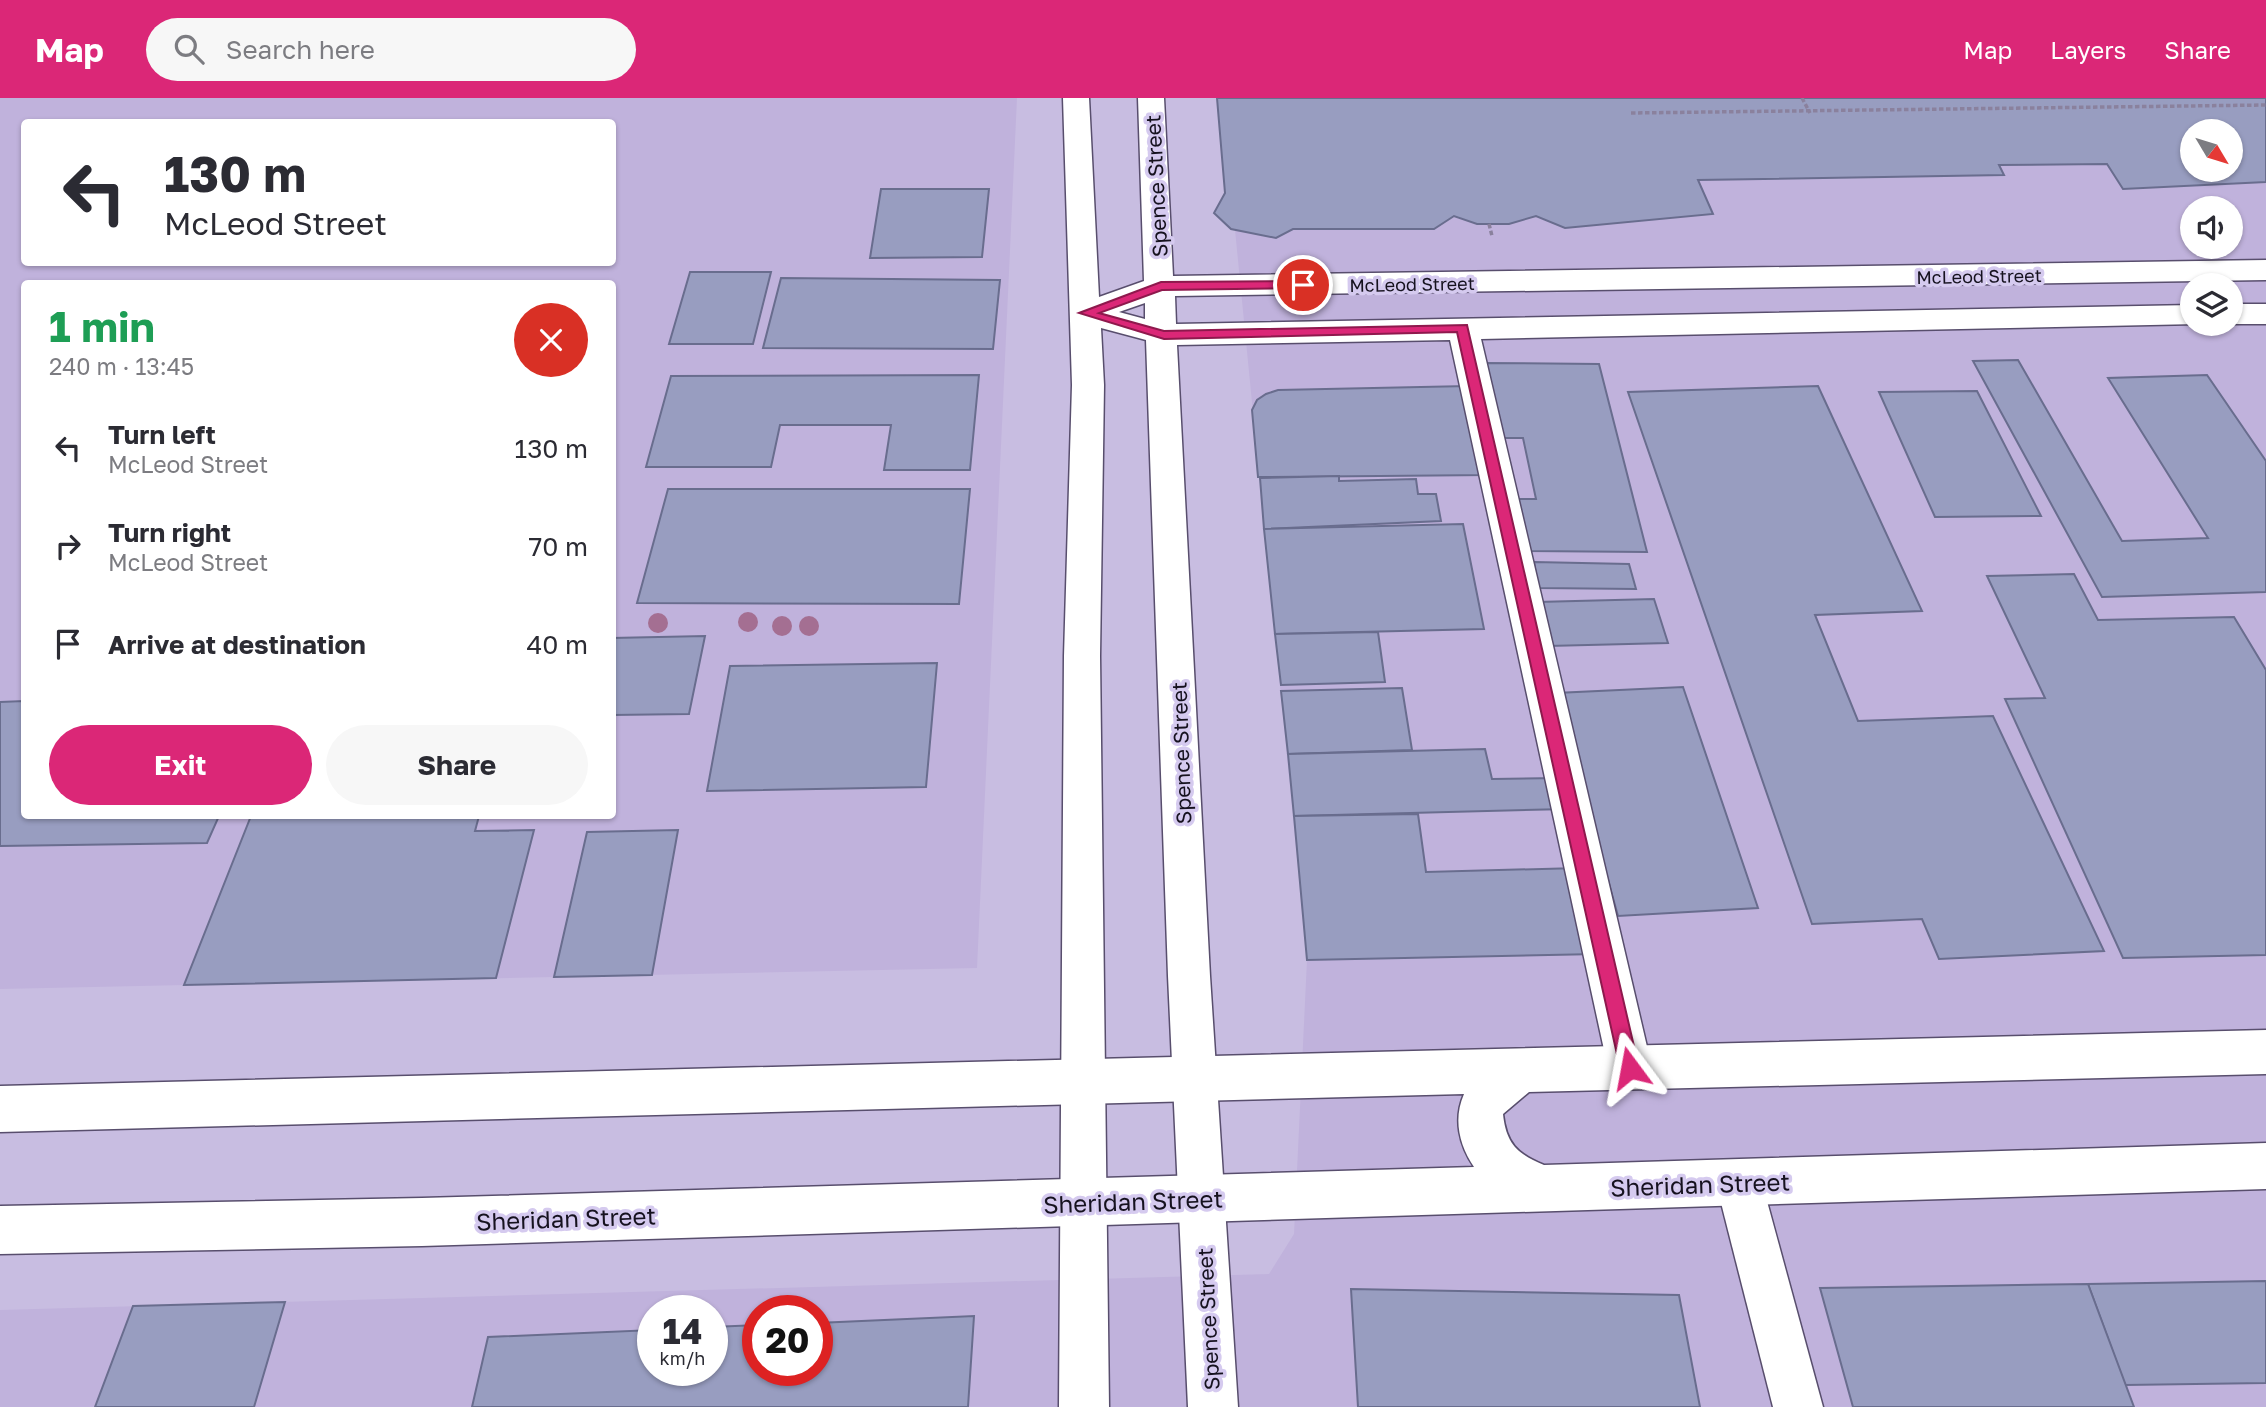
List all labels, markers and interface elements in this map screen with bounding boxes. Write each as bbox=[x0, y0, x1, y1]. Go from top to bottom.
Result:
search box bbox=[146, 18, 636, 81]
text: Map bbox=[35, 30, 104, 69]
icon: search bbox=[170, 30, 208, 68]
text: Search here bbox=[226, 34, 375, 65]
text: Map bbox=[1963, 35, 2012, 64]
text: Layers bbox=[2050, 35, 2126, 64]
text: Share bbox=[2164, 35, 2231, 64]
street label: Spence Street bbox=[1139, 114, 1173, 258]
north arrow bbox=[2180, 119, 2244, 182]
map controls bbox=[2180, 119, 2243, 336]
text: 130 m bbox=[164, 144, 306, 203]
icon: left bbox=[49, 147, 140, 238]
button: sound bbox=[2180, 196, 2243, 259]
text: McLeod Street bbox=[164, 204, 387, 242]
pin bbox=[1273, 255, 1333, 315]
street label: McLeod Street bbox=[1916, 264, 2042, 288]
icon: arrive bbox=[1284, 266, 1322, 304]
street label: McLeod Street bbox=[1349, 272, 1475, 296]
button: layers bbox=[2180, 273, 2243, 336]
text: 1 min bbox=[49, 301, 155, 351]
button: close bbox=[514, 303, 588, 377]
text: 240 m · 13:45 bbox=[49, 352, 194, 380]
text: Turn left bbox=[108, 419, 216, 450]
icon: left bbox=[49, 429, 87, 467]
text: 130 m bbox=[515, 433, 588, 464]
text: McLeod Street bbox=[108, 450, 268, 478]
text: Turn right bbox=[108, 517, 231, 548]
icon: right bbox=[49, 527, 87, 565]
text: 70 m bbox=[529, 531, 588, 562]
text: McLeod Street bbox=[108, 548, 268, 576]
icon: arrive bbox=[49, 625, 87, 663]
text: Arrive at destination bbox=[108, 629, 366, 660]
text: 40 m bbox=[527, 629, 588, 660]
street label: Spence Street bbox=[1166, 681, 1196, 825]
button: Exit bbox=[49, 725, 312, 805]
button: Share bbox=[326, 725, 588, 805]
position arrow bbox=[1593, 1031, 1667, 1105]
street label: Sheridan Street bbox=[1610, 1166, 1790, 1202]
street label: Sheridan Street bbox=[1043, 1183, 1223, 1219]
street label: Sheridan Street bbox=[476, 1200, 656, 1236]
street label: Spence Street bbox=[1191, 1247, 1225, 1391]
speed limit sign: 20 bbox=[742, 1295, 833, 1386]
text: 14 bbox=[663, 1310, 702, 1352]
text: km/h bbox=[660, 1347, 705, 1369]

